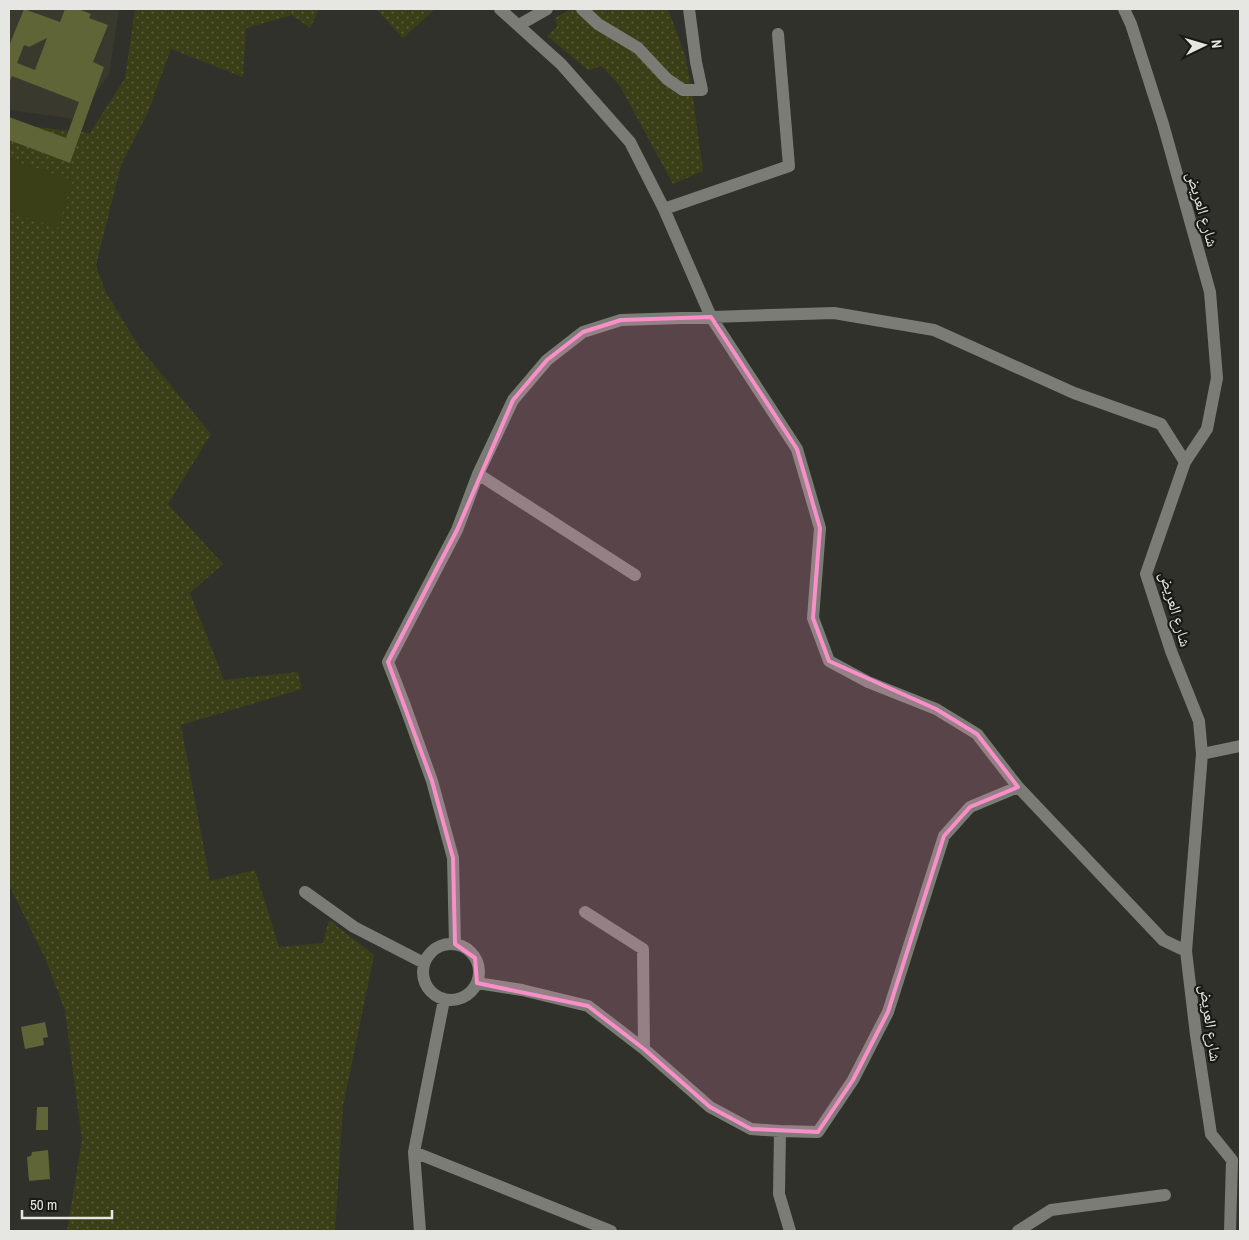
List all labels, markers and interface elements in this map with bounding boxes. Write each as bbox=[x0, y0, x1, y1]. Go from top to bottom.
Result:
north arrow bbox=[1179, 20, 1229, 70]
text: N bbox=[1208, 39, 1226, 49]
street label: شارع العريض bbox=[1182, 169, 1224, 249]
street label: شارع العريض bbox=[1155, 569, 1197, 649]
street label: شارع العريض bbox=[1195, 983, 1227, 1063]
scale bar bbox=[22, 1188, 112, 1220]
text: 50 m bbox=[30, 1194, 57, 1215]

